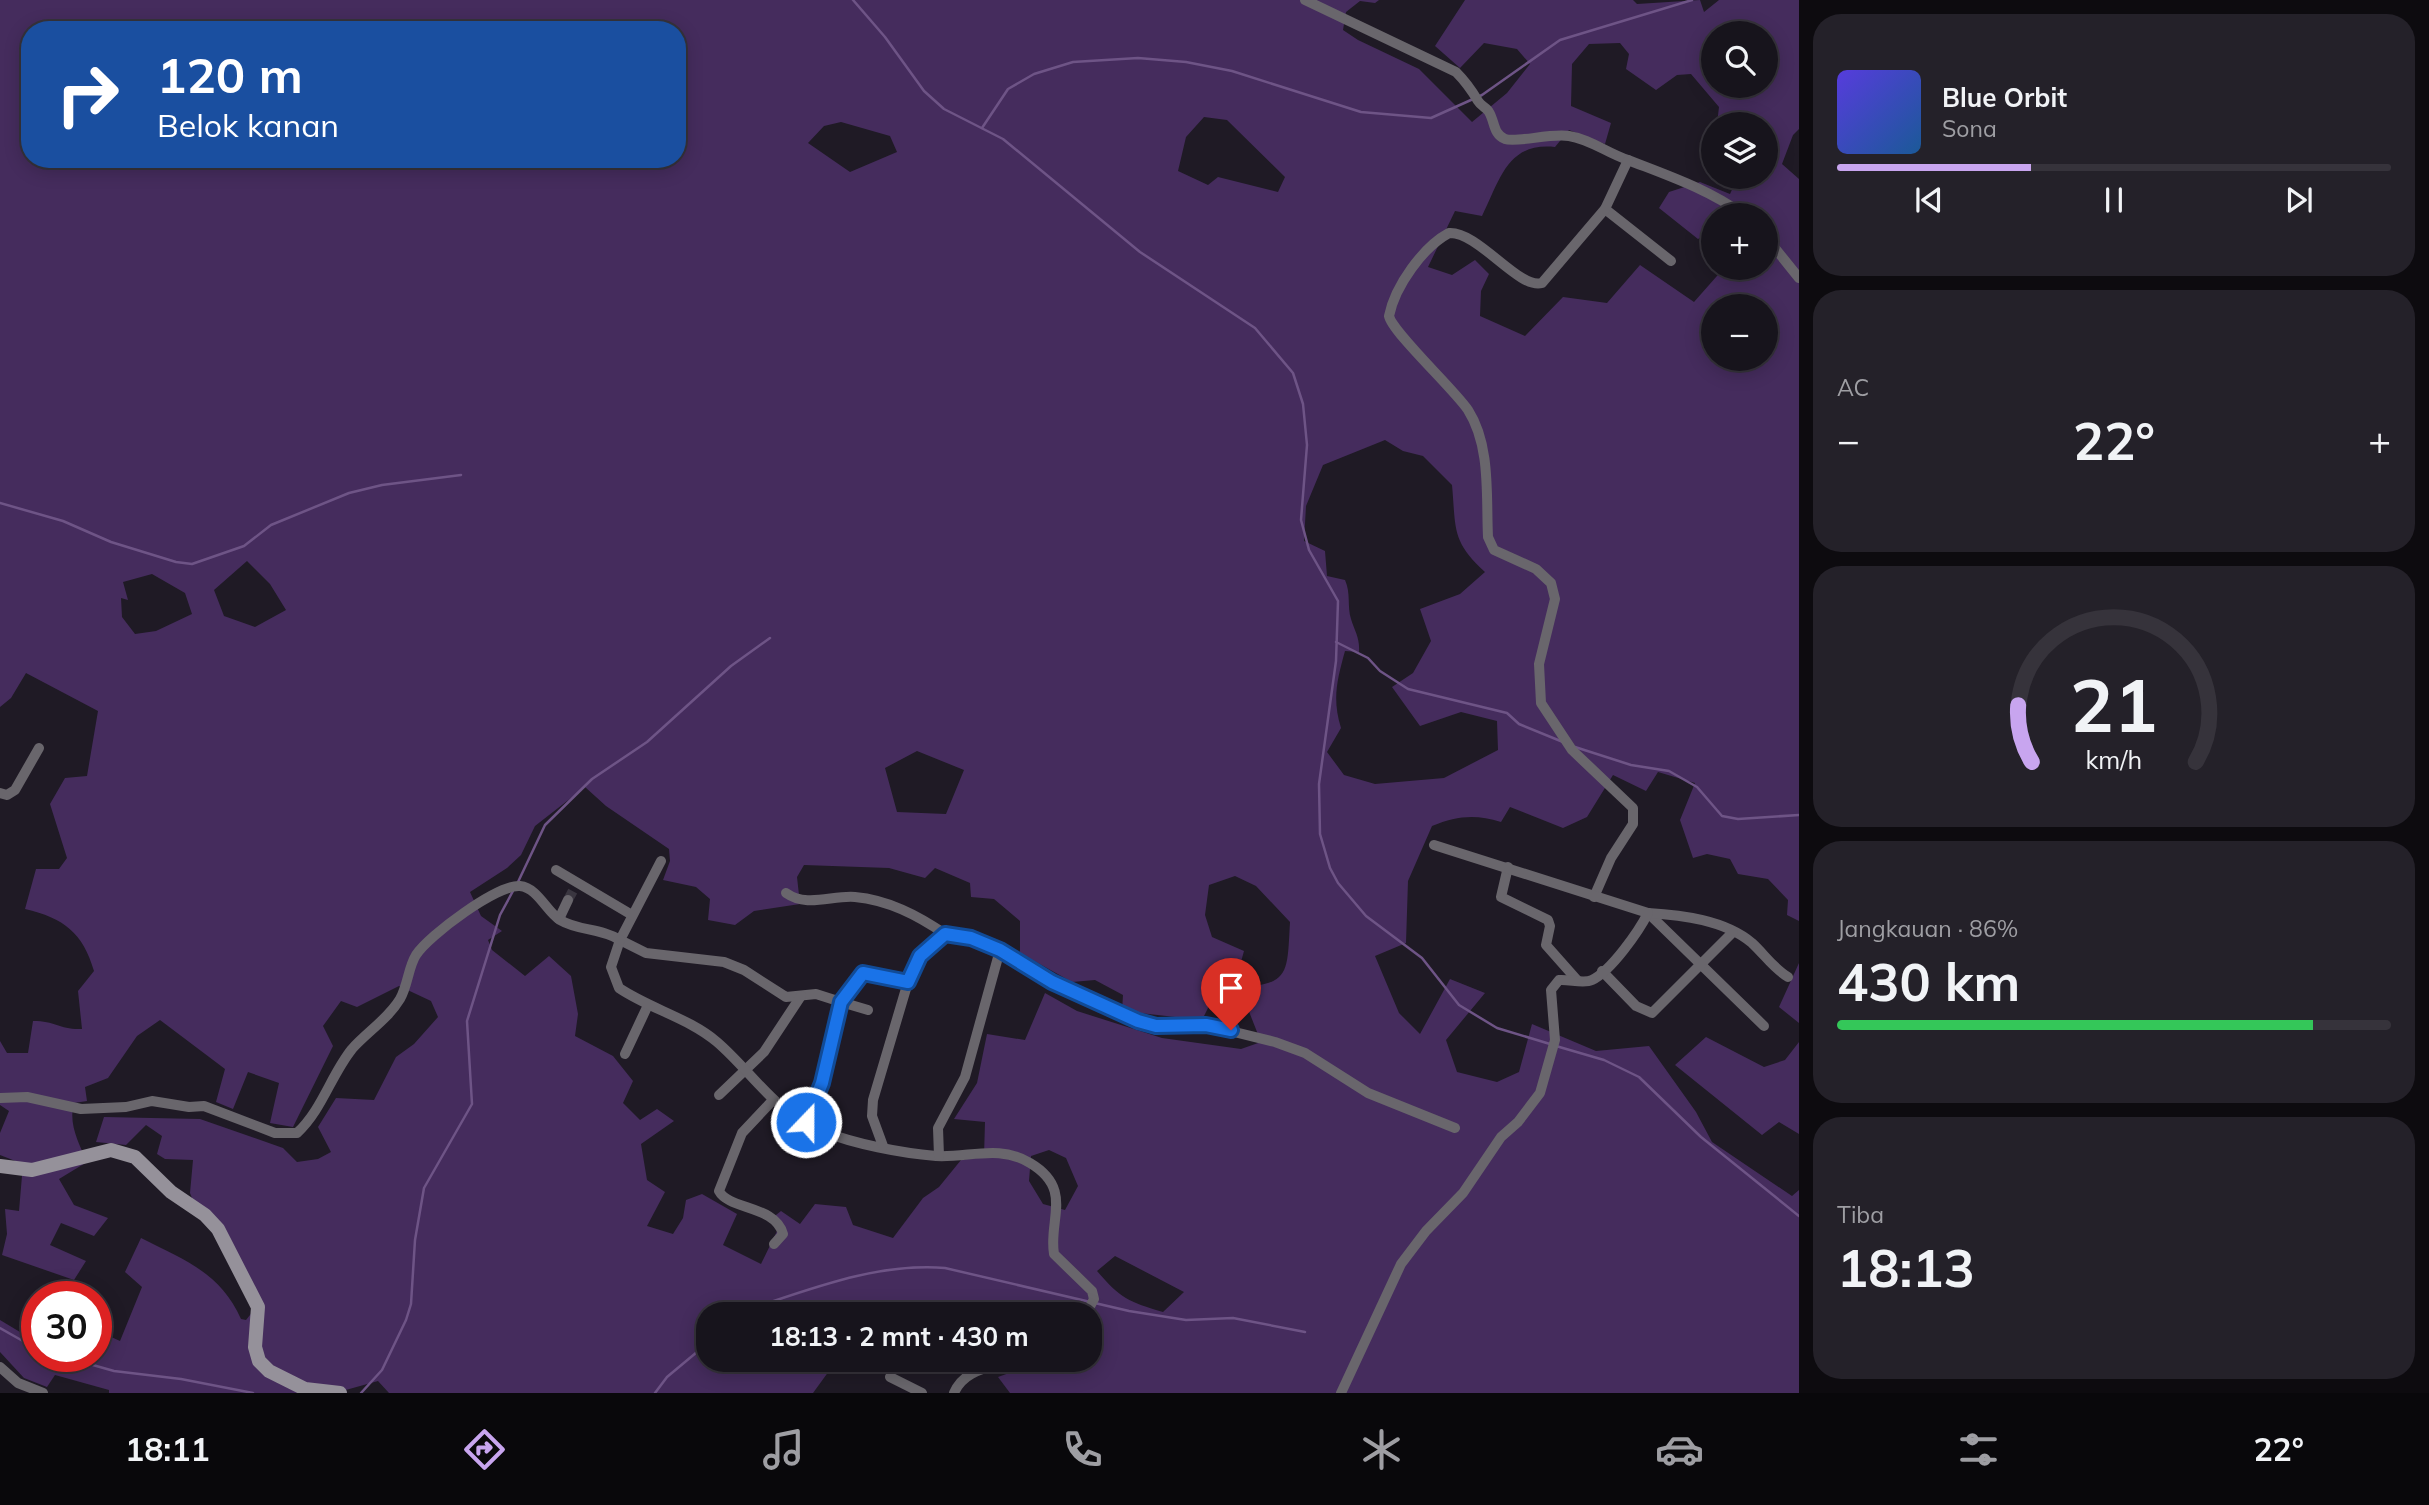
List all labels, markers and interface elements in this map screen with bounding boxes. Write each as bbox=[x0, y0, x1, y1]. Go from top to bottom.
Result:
map controls bbox=[1701, 21, 1778, 371]
button: search bbox=[1701, 21, 1778, 98]
text: 120 m bbox=[157, 44, 303, 105]
icon: right bbox=[42, 49, 133, 140]
text: Blue Orbit bbox=[1942, 81, 2067, 114]
text: Belok kanan bbox=[157, 105, 339, 145]
button: layers bbox=[1701, 112, 1778, 189]
text: Sona bbox=[1942, 114, 1997, 143]
icon: previous bbox=[1910, 181, 1948, 219]
icon: pause bbox=[2095, 181, 2133, 219]
icon: next bbox=[2280, 181, 2318, 219]
button: + bbox=[1701, 203, 1778, 280]
button: − bbox=[1701, 294, 1778, 371]
text: AC bbox=[1837, 373, 1869, 402]
text: 22° bbox=[2073, 408, 2155, 473]
text: − bbox=[1837, 416, 1860, 464]
text: + bbox=[2368, 416, 2391, 464]
text: 21 bbox=[2070, 660, 2158, 751]
text: km/h bbox=[2086, 744, 2142, 775]
text: Jangkauan · 86% bbox=[1837, 914, 2018, 943]
text: 430 km bbox=[1837, 949, 2020, 1014]
pin bbox=[1201, 958, 1261, 1030]
icon: arrive bbox=[1212, 969, 1250, 1007]
position arrow bbox=[769, 1085, 843, 1159]
text: Tiba bbox=[1837, 1200, 1884, 1229]
text: 18:13 bbox=[1837, 1235, 1975, 1300]
speed limit sign: 30 bbox=[21, 1281, 112, 1372]
text: 18:13 · 2 mnt · 430 m bbox=[769, 1320, 1029, 1353]
icon: directions bbox=[460, 1425, 509, 1474]
icon: music bbox=[759, 1425, 808, 1474]
icon: phone bbox=[1058, 1425, 1107, 1474]
icon: climate bbox=[1357, 1425, 1406, 1474]
icon: car bbox=[1655, 1425, 1704, 1474]
icon: filters bbox=[1954, 1425, 2003, 1474]
text: 18:11 bbox=[125, 1429, 210, 1469]
text: 22° bbox=[2253, 1429, 2304, 1469]

